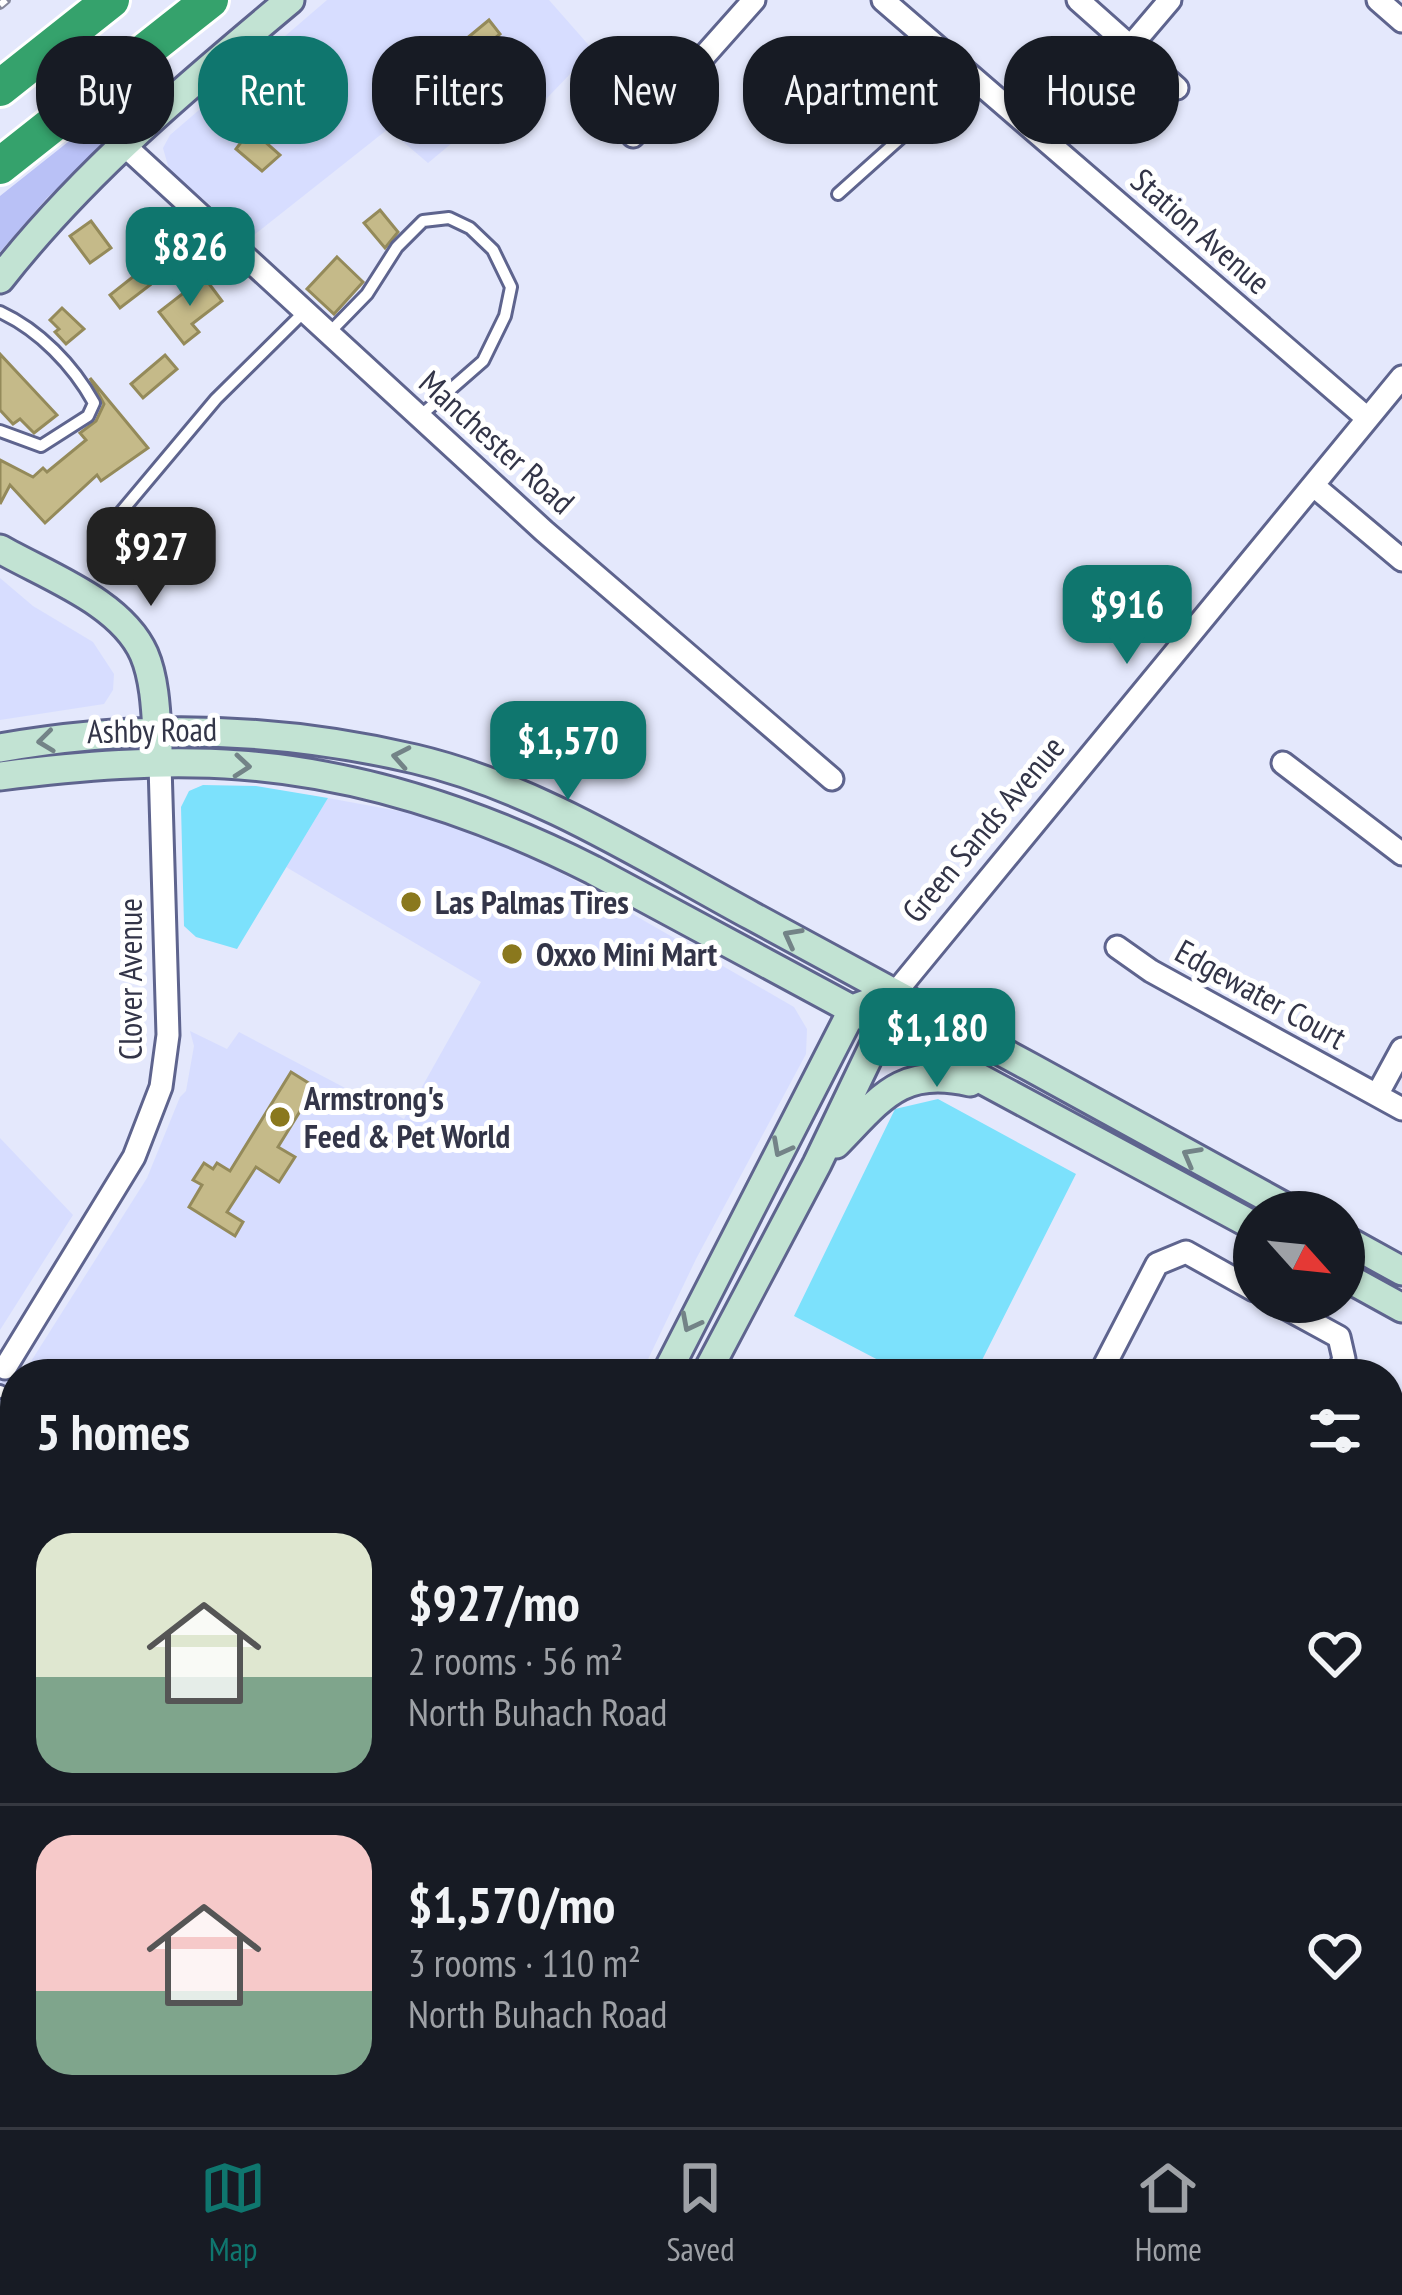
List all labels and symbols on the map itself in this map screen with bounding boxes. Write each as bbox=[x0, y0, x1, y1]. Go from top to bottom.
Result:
street label: Station Avenue bbox=[1123, 158, 1280, 303]
pin: $826 bbox=[119, 207, 261, 309]
street label: Manchester Road bbox=[411, 361, 584, 523]
pin: $927 bbox=[80, 507, 222, 609]
pin: $916 bbox=[1056, 565, 1198, 667]
pin: $1,570 bbox=[470, 701, 666, 803]
street label: Ashby Road bbox=[87, 707, 217, 752]
one-way arrow bbox=[36, 727, 56, 753]
street label: Green Sands Avenue bbox=[892, 727, 1073, 931]
one-way arrow bbox=[391, 745, 411, 770]
one-way arrow bbox=[233, 753, 252, 779]
place label: Las Palmas Tires bbox=[435, 880, 629, 923]
marker: Las Palmas Tires bbox=[398, 889, 424, 915]
street label: Clover Avenue bbox=[108, 898, 151, 1060]
one-way arrow bbox=[783, 928, 804, 951]
street label: Edgewater Court bbox=[1168, 929, 1354, 1058]
place label: Oxxo Mini Mart bbox=[536, 932, 717, 975]
marker: Oxxo Mini Mart bbox=[499, 941, 525, 967]
pin: $1,180 bbox=[839, 988, 1035, 1090]
place label: Armstrong's Feed & Pet World bbox=[303, 1076, 510, 1157]
marker: Armstrong's Feed & Pet World bbox=[267, 1104, 293, 1130]
one-way arrow bbox=[772, 1135, 795, 1156]
one-way arrow bbox=[1183, 1147, 1204, 1170]
north arrow bbox=[1233, 1191, 1365, 1323]
one-way arrow bbox=[682, 1311, 705, 1333]

